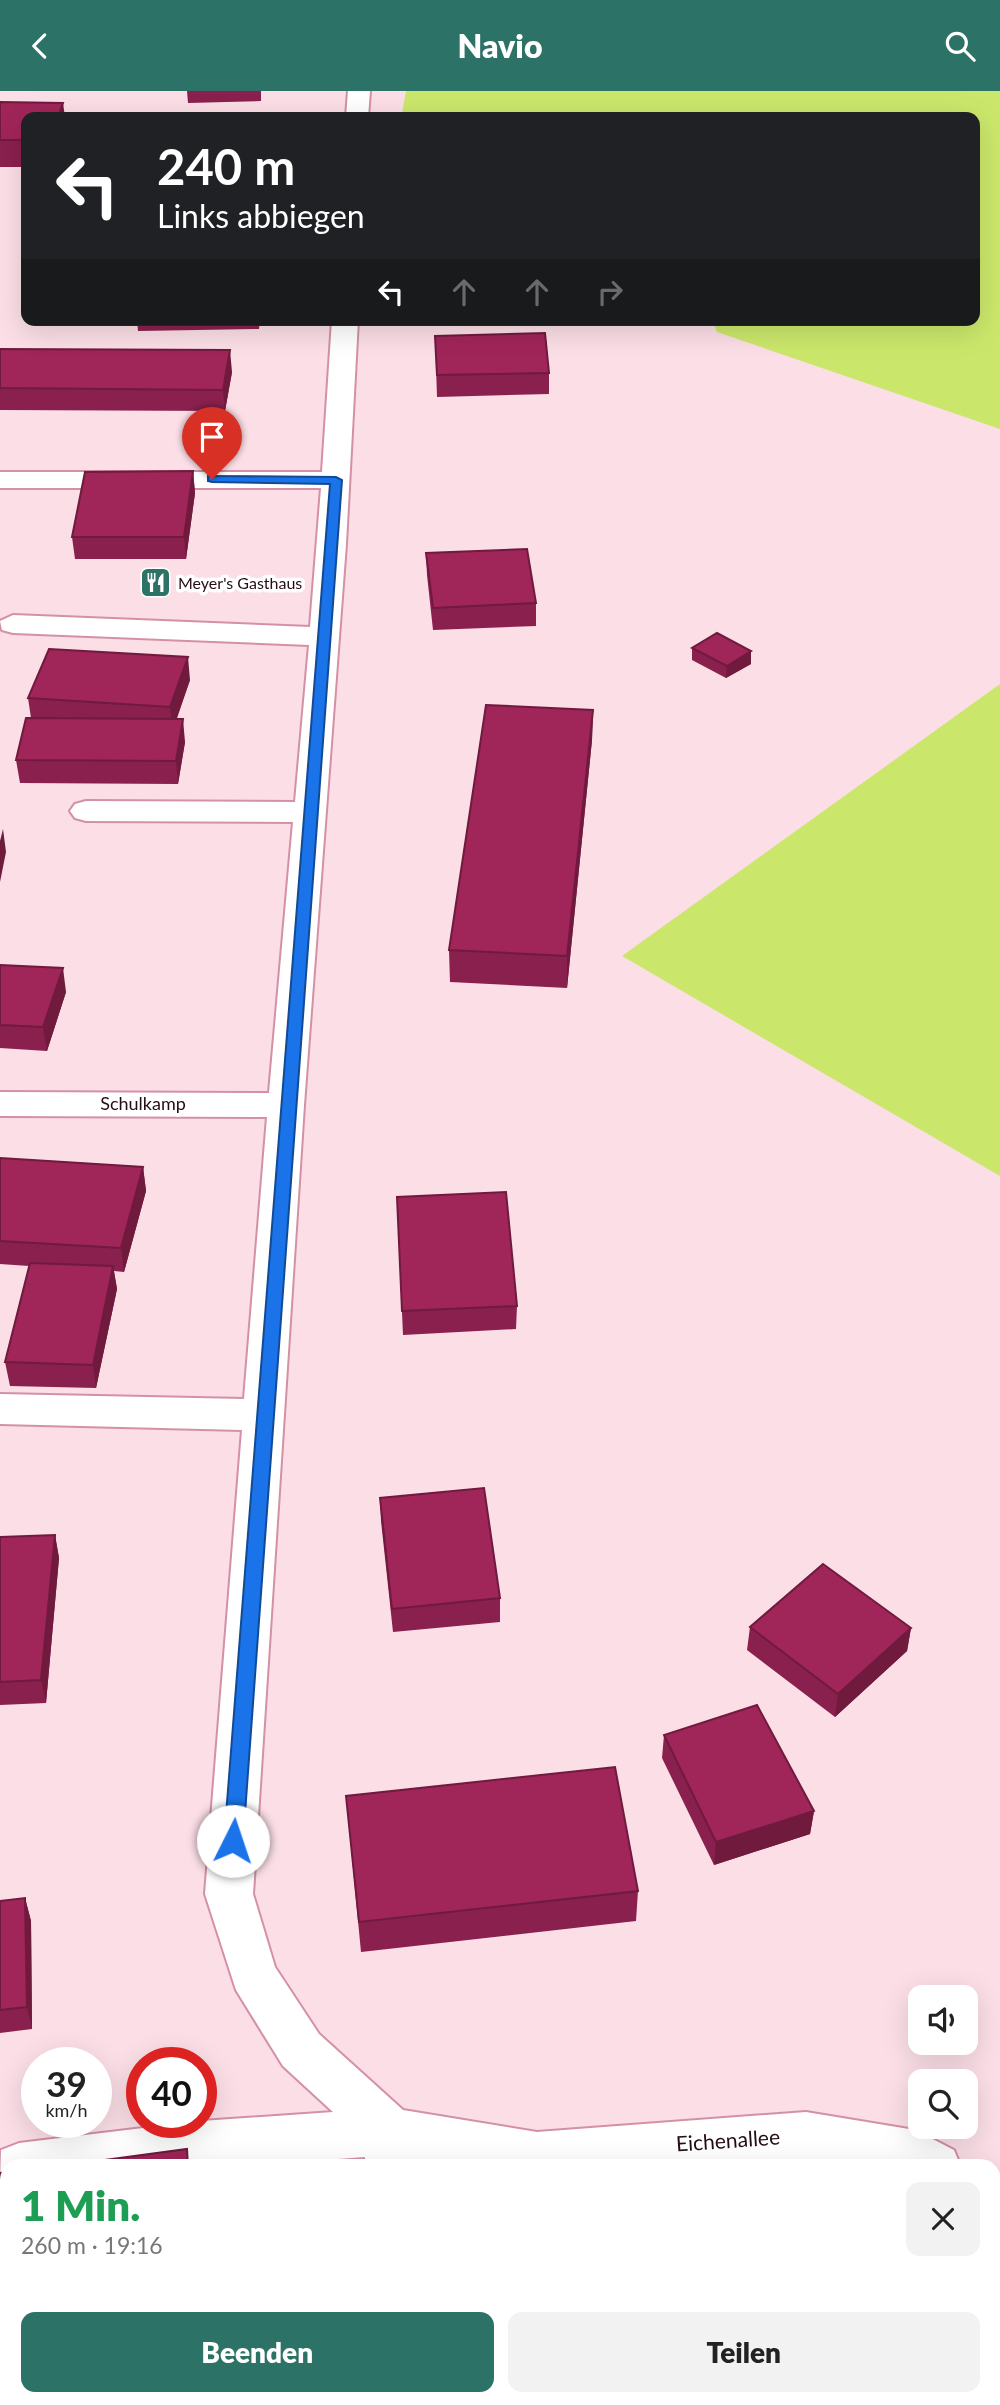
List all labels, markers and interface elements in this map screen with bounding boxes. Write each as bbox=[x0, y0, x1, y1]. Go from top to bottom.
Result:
text: Navio bbox=[457, 26, 543, 65]
icon: back bbox=[21, 27, 59, 65]
icon: search bbox=[941, 27, 979, 65]
text: 240 m bbox=[157, 137, 295, 195]
icon: left bbox=[42, 140, 133, 231]
text: Links abbiegen bbox=[157, 196, 365, 235]
icon: left bbox=[372, 273, 410, 311]
icon: ahead bbox=[445, 273, 483, 311]
icon: ahead bbox=[518, 273, 556, 311]
icon: right bbox=[591, 273, 629, 311]
pin bbox=[182, 407, 242, 479]
icon: arrive bbox=[193, 418, 231, 456]
restaurant icon: Meyer's Gasthaus bbox=[138, 566, 172, 600]
place label: Meyer's Gasthaus bbox=[178, 573, 302, 592]
street label: Schulkamp bbox=[100, 1092, 186, 1114]
position arrow bbox=[196, 1804, 270, 1878]
map controls bbox=[908, 1985, 978, 2139]
button: sound bbox=[908, 1985, 978, 2055]
speed limit sign: 40 bbox=[126, 2047, 217, 2138]
text: 39 bbox=[46, 2062, 87, 2104]
button: search bbox=[908, 2069, 978, 2139]
text: km/h bbox=[45, 2099, 88, 2121]
street label: Eichenallee bbox=[675, 2123, 781, 2156]
text: 1 Min. bbox=[21, 2180, 140, 2230]
button: close bbox=[906, 2182, 980, 2256]
text: 260 m · 19:16 bbox=[21, 2231, 163, 2259]
button: Beenden bbox=[21, 2312, 494, 2392]
button: Teilen bbox=[508, 2312, 980, 2392]

